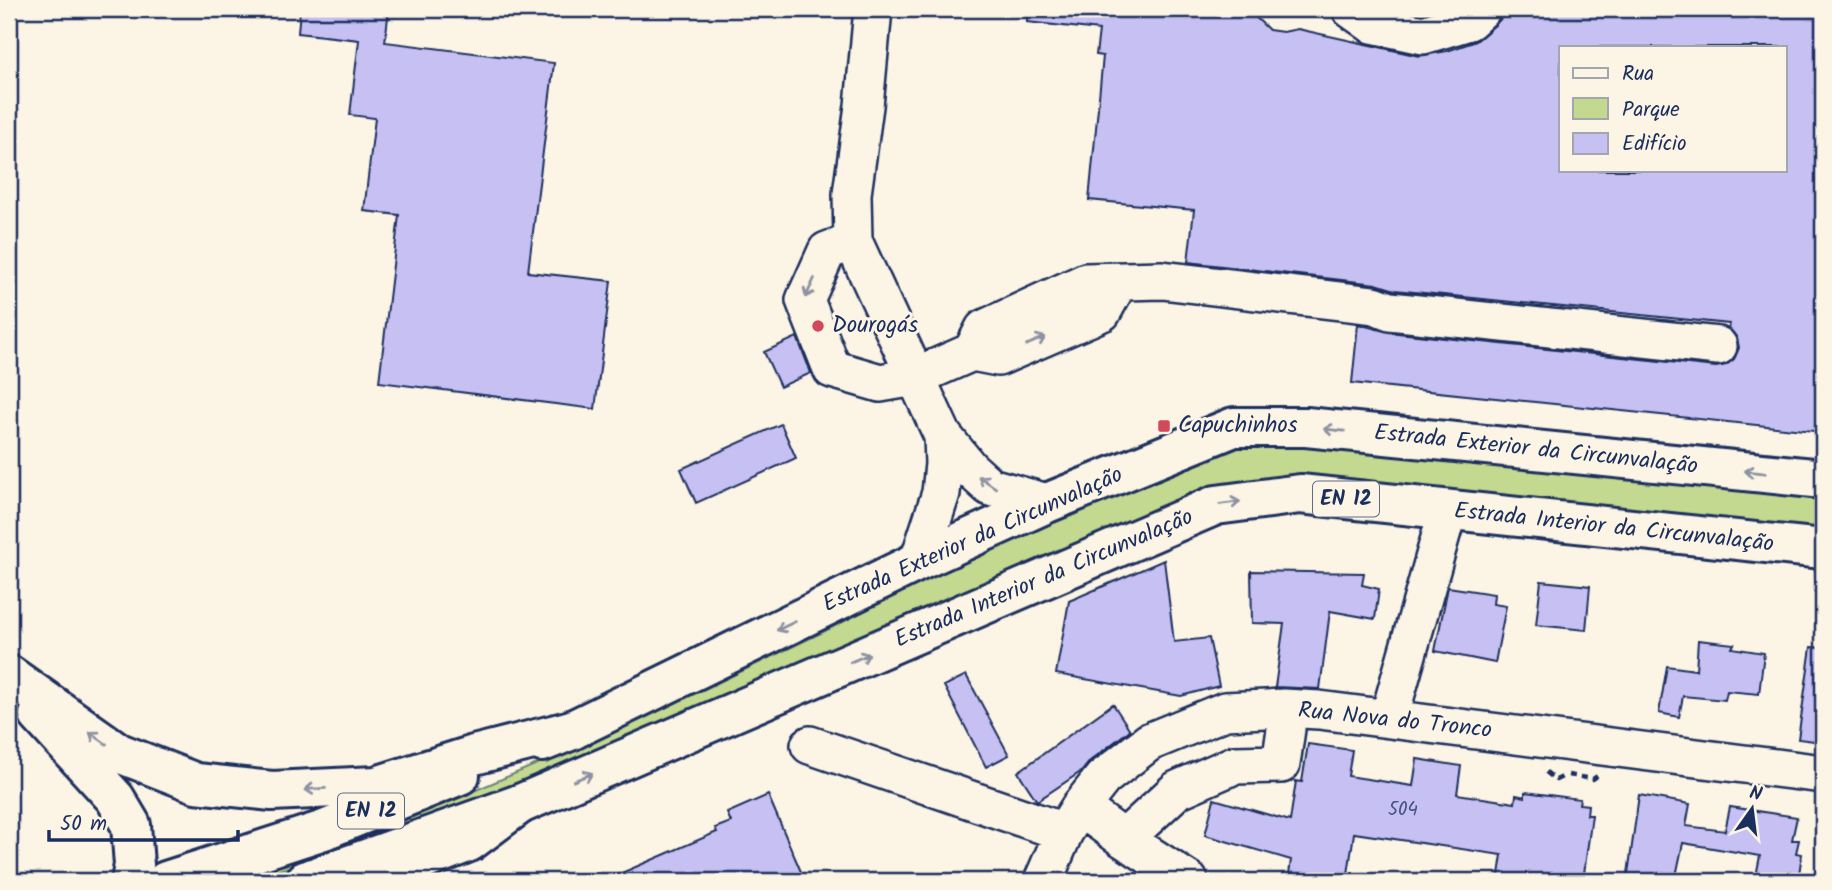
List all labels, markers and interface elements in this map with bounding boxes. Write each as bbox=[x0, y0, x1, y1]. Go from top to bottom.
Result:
legend bbox=[1559, 46, 1786, 172]
text: Rua bbox=[1622, 58, 1654, 91]
text: Parque bbox=[1622, 94, 1680, 127]
text: Edifício bbox=[1622, 128, 1687, 161]
one-way arrow bbox=[803, 277, 816, 298]
place label: Dourogás bbox=[832, 308, 918, 344]
marker: Dourogás bbox=[810, 318, 826, 334]
one-way arrow bbox=[1025, 334, 1047, 347]
place label: Capuchinhos bbox=[1178, 408, 1298, 444]
street label: Estrada Exterior da Circunvalação bbox=[1372, 415, 1700, 485]
marker: Capuchinhos bbox=[1156, 418, 1172, 434]
one-way arrow bbox=[1323, 423, 1346, 436]
street label: Estrada Exterior da Circunvalação bbox=[817, 457, 1129, 623]
one-way arrow bbox=[1745, 466, 1767, 479]
one-way arrow bbox=[978, 475, 997, 490]
road number: EN 12 bbox=[1313, 482, 1379, 516]
street label: Estrada Interior da Circunvalação bbox=[1452, 493, 1776, 563]
one-way arrow bbox=[1218, 496, 1241, 509]
street label: Estrada Interior da Circunvalação bbox=[889, 500, 1199, 658]
one-way arrow bbox=[776, 619, 797, 633]
one-way arrow bbox=[849, 651, 870, 664]
street label: Rua Nova do Tronco bbox=[1296, 693, 1494, 749]
one-way arrow bbox=[89, 731, 108, 745]
one-way arrow bbox=[572, 770, 593, 783]
north arrow bbox=[1716, 774, 1786, 844]
text: N bbox=[1746, 778, 1765, 810]
one-way arrow bbox=[304, 782, 327, 795]
road number: EN 12 bbox=[338, 794, 404, 828]
house number: 504 bbox=[1388, 795, 1418, 825]
scale bar bbox=[49, 799, 238, 843]
text: 50 m bbox=[60, 808, 107, 841]

